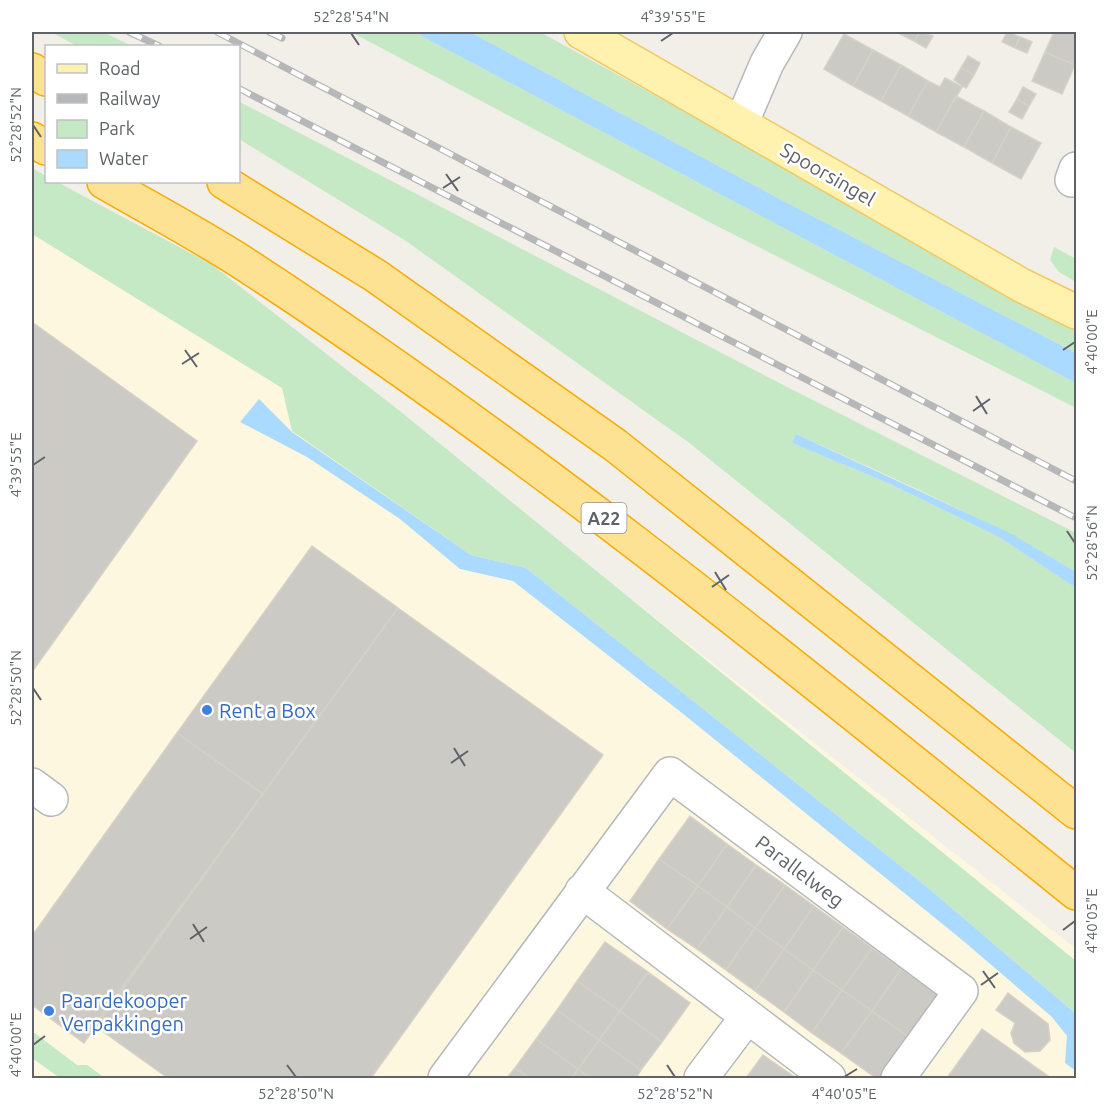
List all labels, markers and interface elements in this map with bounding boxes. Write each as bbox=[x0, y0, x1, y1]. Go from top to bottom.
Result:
text: 52°28'54"N bbox=[313, 8, 389, 25]
text: 4°39'55"E bbox=[640, 8, 706, 25]
legend bbox=[45, 45, 240, 183]
text: Road bbox=[99, 58, 141, 78]
text: 52°28'52"N bbox=[7, 87, 24, 163]
text: Railway bbox=[99, 88, 161, 108]
text: Park bbox=[99, 118, 135, 138]
street label: Spoorsingel bbox=[776, 138, 880, 210]
text: Water bbox=[99, 148, 149, 168]
text: 4°40'00"E bbox=[1083, 309, 1100, 375]
text: 4°39'55"E bbox=[7, 432, 24, 498]
road number: A22 bbox=[582, 503, 626, 533]
text: 52°28'56"N bbox=[1083, 505, 1100, 581]
text: 52°28'50"N bbox=[7, 650, 24, 726]
place label: Rent a Box bbox=[219, 699, 315, 722]
marker: Rent a Box bbox=[200, 703, 214, 717]
street label: Parallelweg bbox=[751, 830, 849, 912]
text: 4°40'05"E bbox=[1083, 888, 1100, 954]
place label: Paardekooper Verpakkingen bbox=[61, 989, 187, 1035]
marker: Paardekooper Verpakkingen bbox=[42, 1004, 56, 1018]
text: 4°40'00"E bbox=[7, 1012, 24, 1078]
text: 52°28'50"N bbox=[258, 1085, 334, 1102]
text: 52°28'52"N bbox=[637, 1085, 713, 1102]
text: 4°40'05"E bbox=[811, 1085, 877, 1102]

